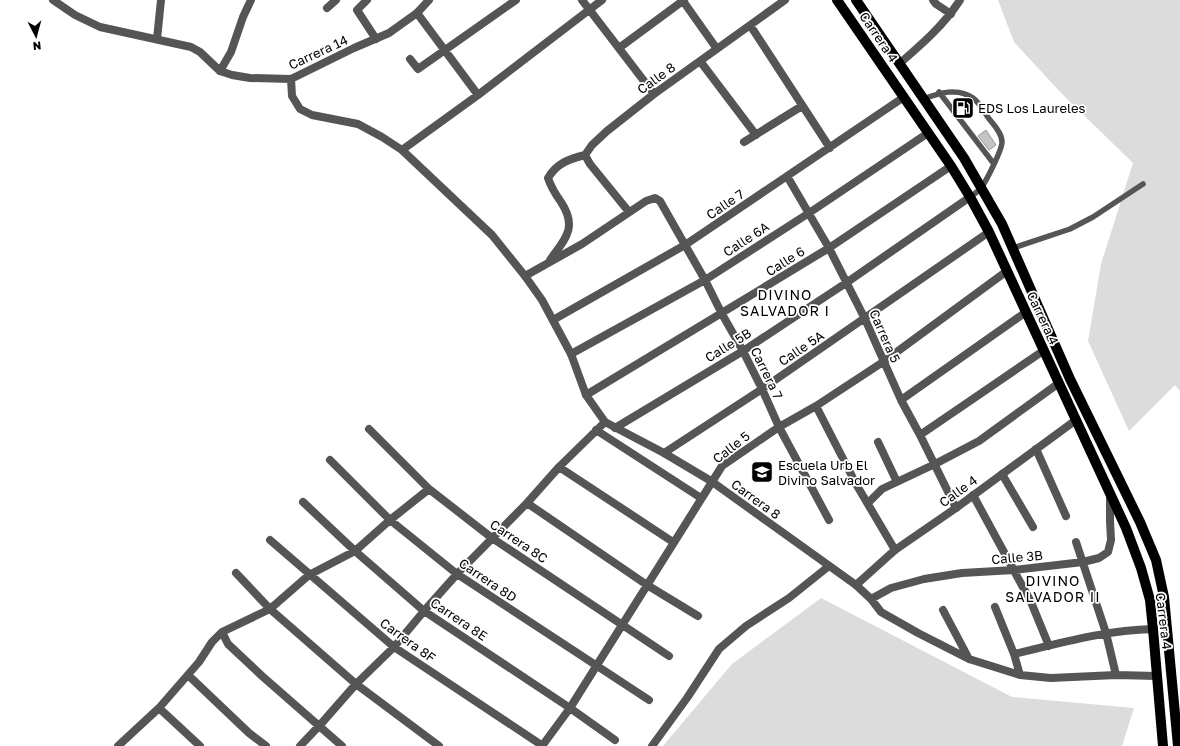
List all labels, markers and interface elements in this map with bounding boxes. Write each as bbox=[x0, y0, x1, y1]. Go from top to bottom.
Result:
street label: Carrera 4 bbox=[856, 9, 902, 65]
north arrow bbox=[16, 16, 56, 56]
street label: Carrera 14 bbox=[286, 31, 350, 73]
text: N bbox=[32, 40, 42, 53]
street label: Calle 8 bbox=[634, 59, 678, 97]
fuel station icon: EDS Los Laureles bbox=[950, 95, 976, 121]
place label: EDS Los Laureles bbox=[978, 100, 1086, 116]
street label: Calle 7 bbox=[703, 186, 747, 222]
street label: Calle 6A bbox=[720, 218, 772, 260]
street label: Calle 6 bbox=[763, 243, 808, 279]
district label: DIVINO SALVADOR I bbox=[740, 286, 830, 319]
street label: Carrera 4 bbox=[1024, 289, 1062, 347]
street label: Carrera 5 bbox=[866, 307, 904, 365]
street label: Calle 5B bbox=[702, 324, 754, 365]
street label: Calle 5A bbox=[775, 327, 827, 369]
street label: Carrera 7 bbox=[747, 344, 787, 402]
street label: Calle 5 bbox=[709, 428, 753, 466]
place label: Escuela Urb El Divino Salvador bbox=[778, 457, 875, 488]
school or university icon: Escuela Urb El Divino Salvador bbox=[749, 459, 775, 485]
street label: Calle 4 bbox=[936, 472, 980, 510]
street label: Carrera 8 bbox=[728, 476, 784, 522]
street label: Carrera 8C bbox=[487, 516, 551, 566]
street label: Calle 3B bbox=[991, 547, 1044, 567]
street label: Carrera 8D bbox=[456, 555, 520, 605]
district label: DIVINO SALVADOR II bbox=[1005, 572, 1101, 605]
street label: Carrera 4 bbox=[1153, 592, 1175, 650]
street label: Carrera 8E bbox=[428, 594, 491, 644]
street label: Carrera 8F bbox=[377, 614, 439, 666]

